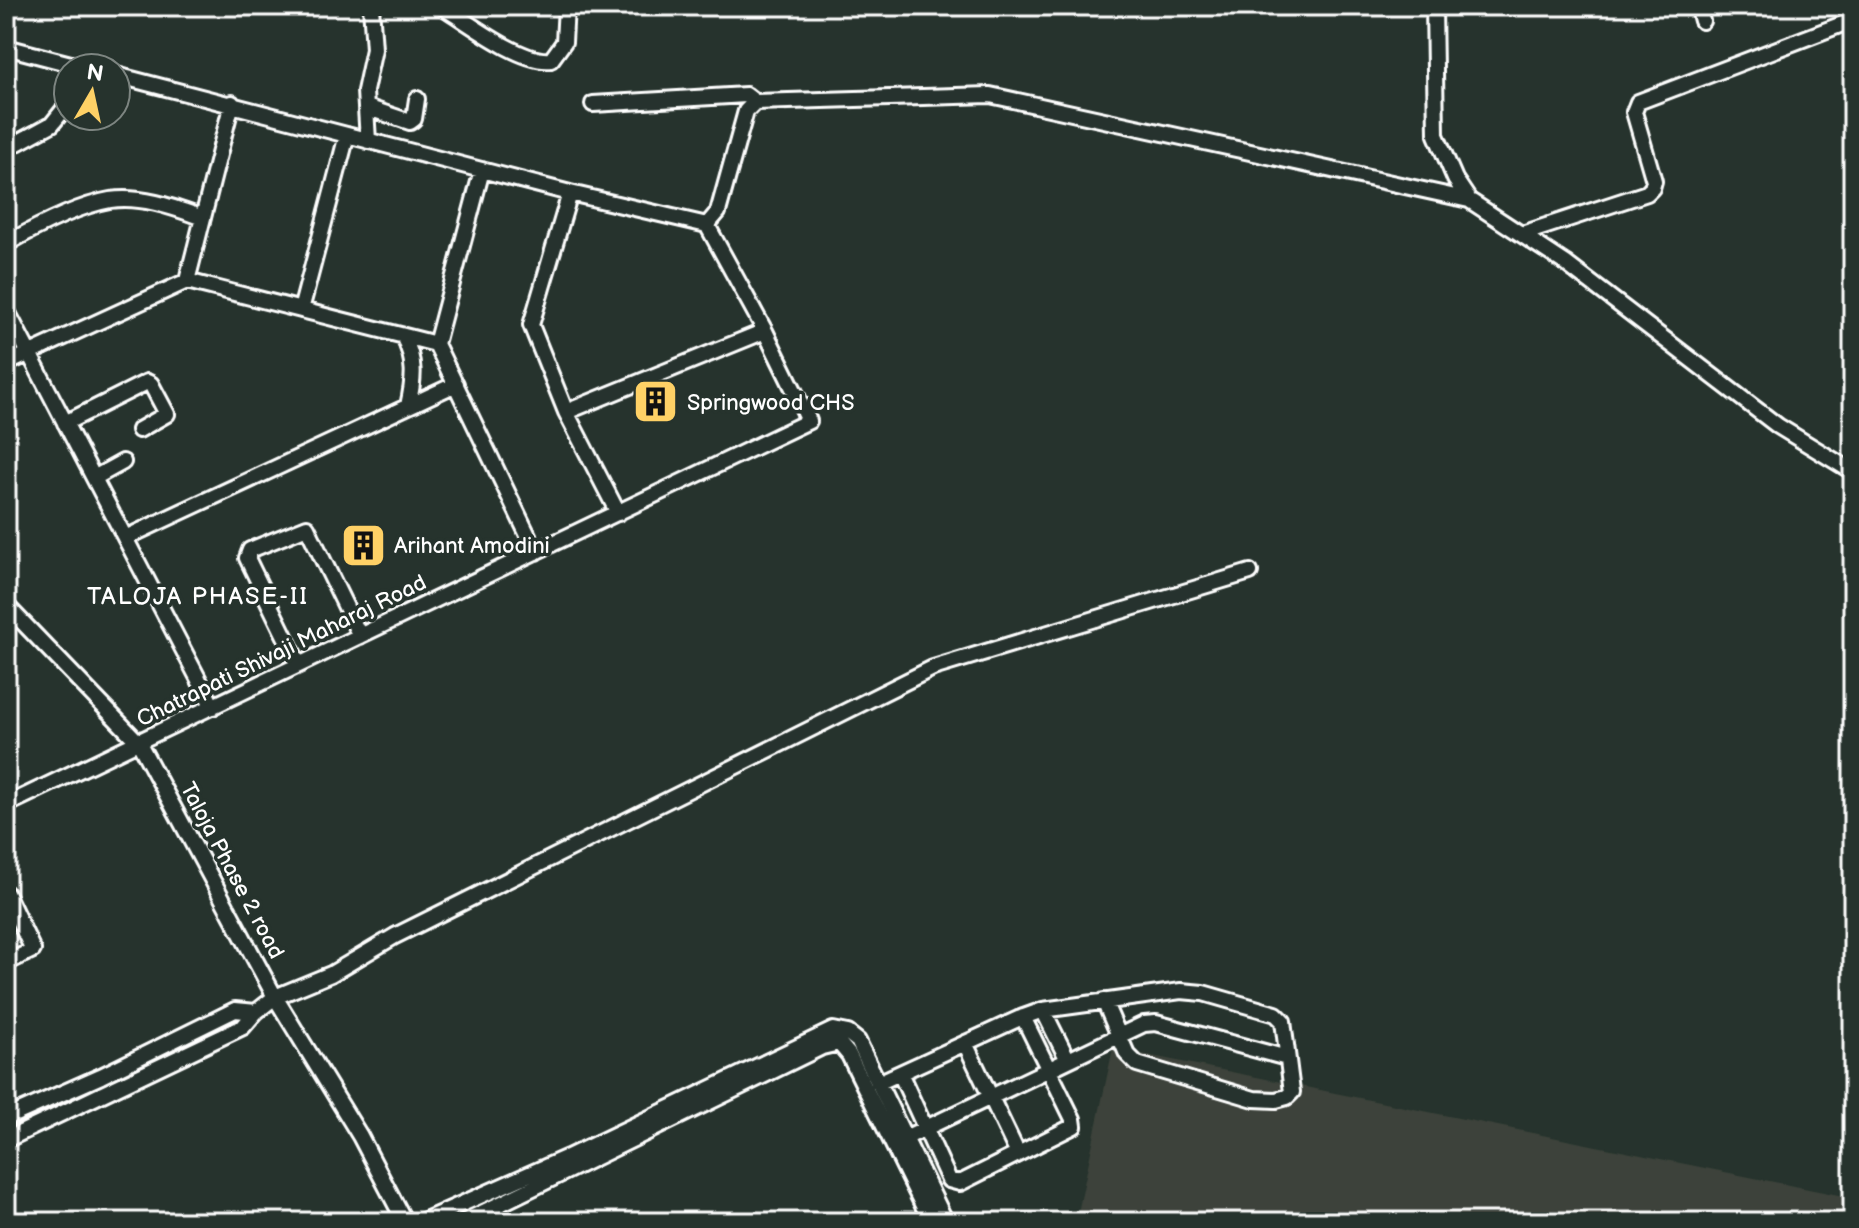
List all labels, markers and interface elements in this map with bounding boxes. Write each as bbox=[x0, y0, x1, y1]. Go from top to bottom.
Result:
north arrow bbox=[52, 52, 132, 132]
text: N bbox=[85, 59, 105, 88]
building icon: Springwood CHS bbox=[632, 378, 680, 426]
place label: Springwood CHS bbox=[687, 390, 854, 417]
building icon: Arihant Amodini bbox=[339, 521, 387, 569]
place label: Arihant Amodini bbox=[394, 533, 550, 560]
street label: Chatrapati Shivaji Maharaj Road bbox=[132, 569, 431, 733]
district label: TALOJA PHASE-II bbox=[87, 582, 309, 611]
street label: Taloja Phase 2 road bbox=[174, 778, 290, 964]

